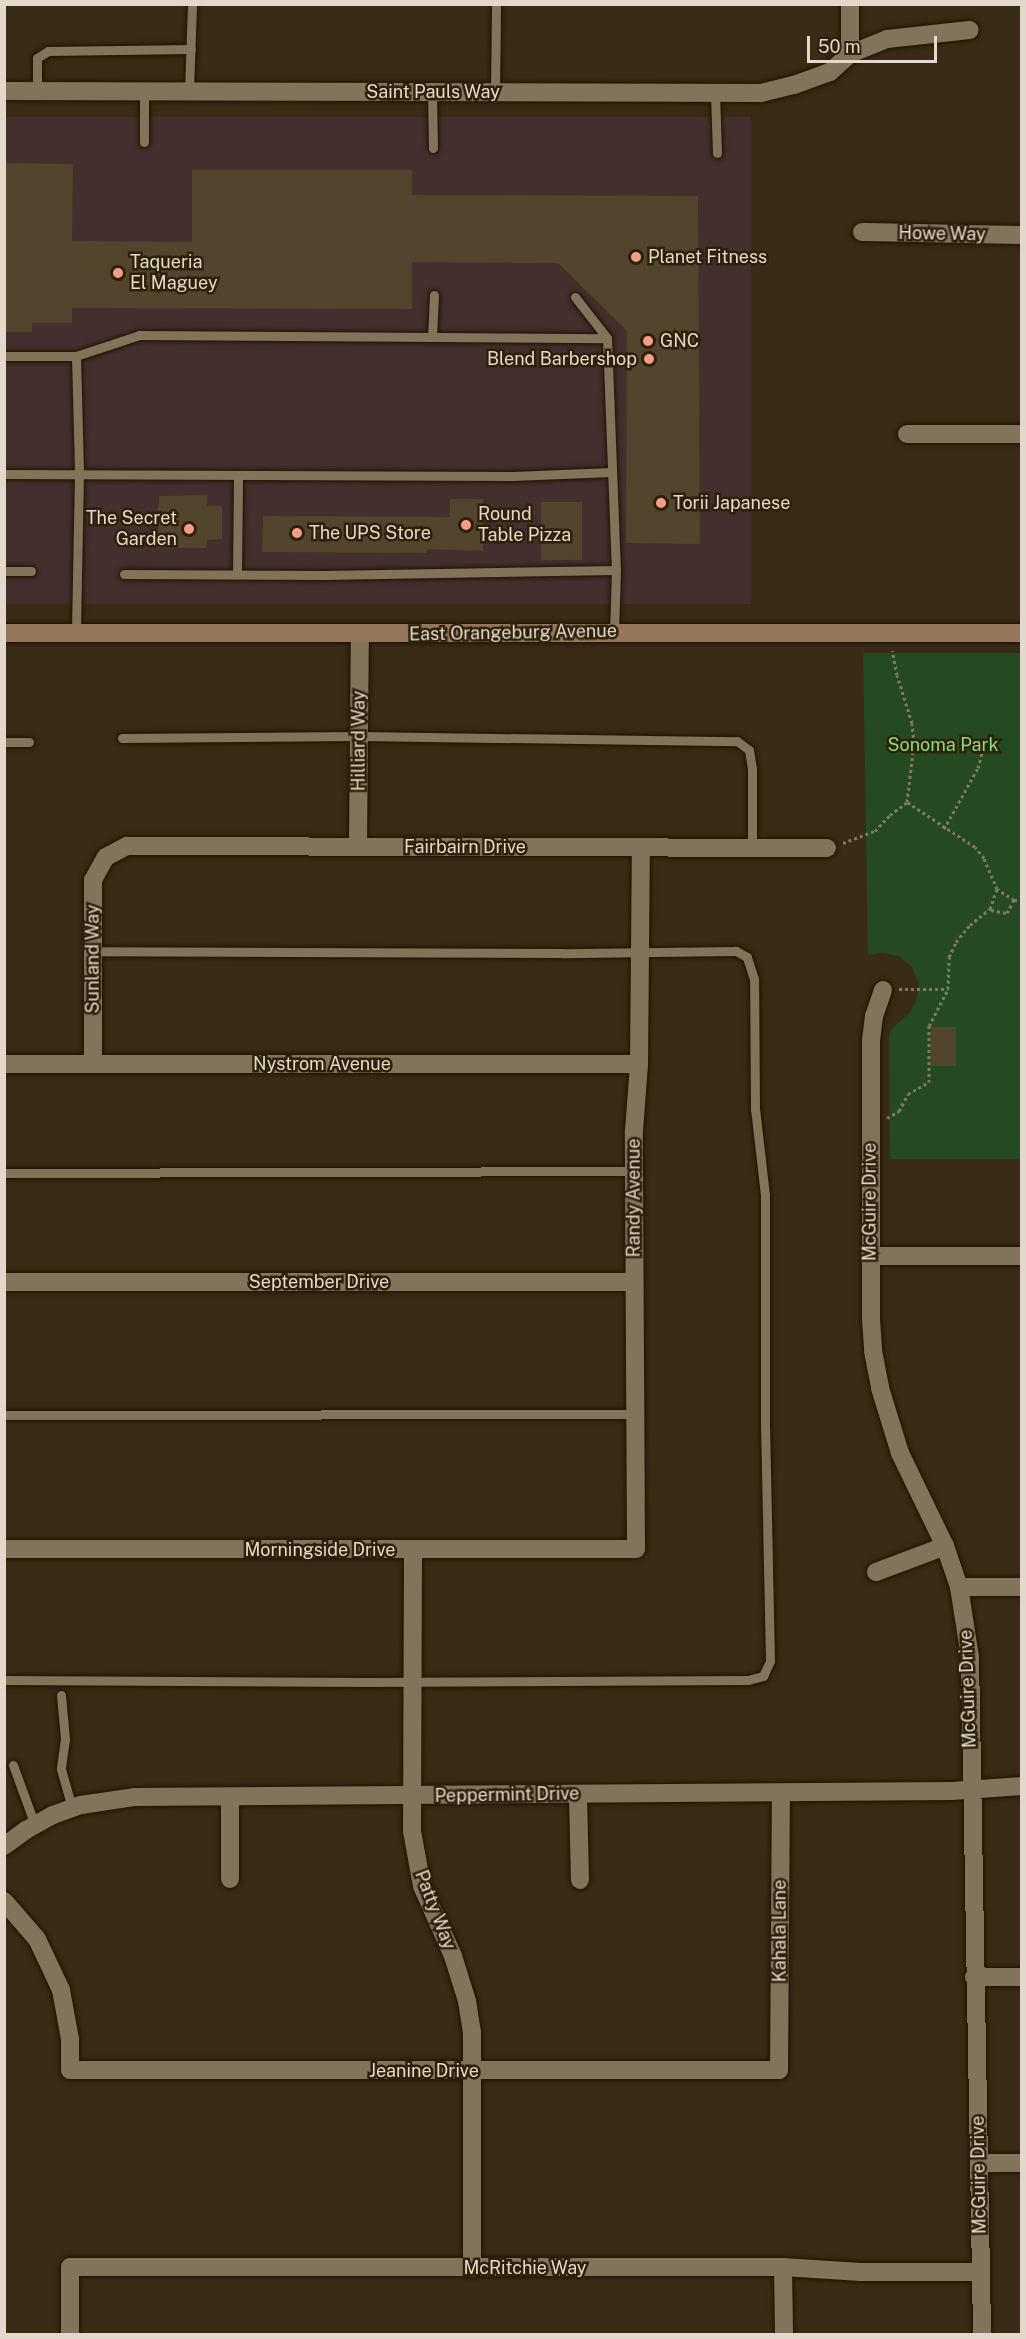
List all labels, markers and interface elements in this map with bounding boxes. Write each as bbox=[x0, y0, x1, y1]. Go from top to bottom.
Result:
scale bar bbox=[810, 24, 940, 62]
text: 50 m bbox=[818, 36, 861, 57]
street label: Saint Pauls Way bbox=[366, 81, 500, 103]
street label: Howe Way bbox=[898, 222, 986, 246]
place label: Planet Fitness bbox=[648, 246, 767, 268]
marker: Planet Fitness bbox=[629, 250, 643, 264]
place label: Taqueria El Maguey bbox=[130, 252, 218, 294]
marker: Taqueria El Maguey bbox=[111, 266, 125, 280]
place label: GNC bbox=[660, 330, 699, 352]
marker: GNC bbox=[641, 334, 655, 348]
place label: Blend Barbershop bbox=[487, 348, 637, 370]
marker: Blend Barbershop bbox=[642, 352, 656, 366]
place label: Torii Japanese bbox=[673, 492, 790, 514]
marker: Torii Japanese bbox=[654, 496, 668, 510]
place label: Round Table Pizza bbox=[478, 504, 571, 546]
place label: The Secret Garden bbox=[86, 508, 177, 550]
marker: Round Table Pizza bbox=[459, 518, 473, 532]
marker: The Secret Garden bbox=[182, 522, 196, 536]
place label: The UPS Store bbox=[309, 522, 431, 544]
marker: The UPS Store bbox=[290, 526, 304, 540]
street label: East Orangeburg Avenue bbox=[409, 620, 617, 646]
street label: Hilliard Way bbox=[348, 691, 370, 791]
park label: Sonoma Park bbox=[887, 734, 999, 756]
street label: Fairbairn Drive bbox=[404, 836, 526, 858]
street label: Sunland Way bbox=[82, 904, 104, 1014]
street label: Nystrom Avenue bbox=[253, 1053, 391, 1075]
street label: Randy Avenue bbox=[623, 1139, 645, 1257]
street label: McGuire Drive bbox=[859, 1143, 881, 1261]
street label: September Drive bbox=[249, 1271, 389, 1293]
street label: Morningside Drive bbox=[244, 1539, 396, 1561]
street label: McGuire Drive bbox=[955, 1629, 981, 1749]
street label: Peppermint Drive bbox=[434, 1783, 580, 1807]
street label: Patty Way bbox=[410, 1867, 460, 1953]
street label: Kahala Lane bbox=[769, 1880, 791, 1982]
street label: Jeanine Drive bbox=[369, 2060, 479, 2082]
street label: McGuire Drive bbox=[967, 2116, 991, 2234]
street label: McRitchie Way bbox=[463, 2257, 587, 2279]

